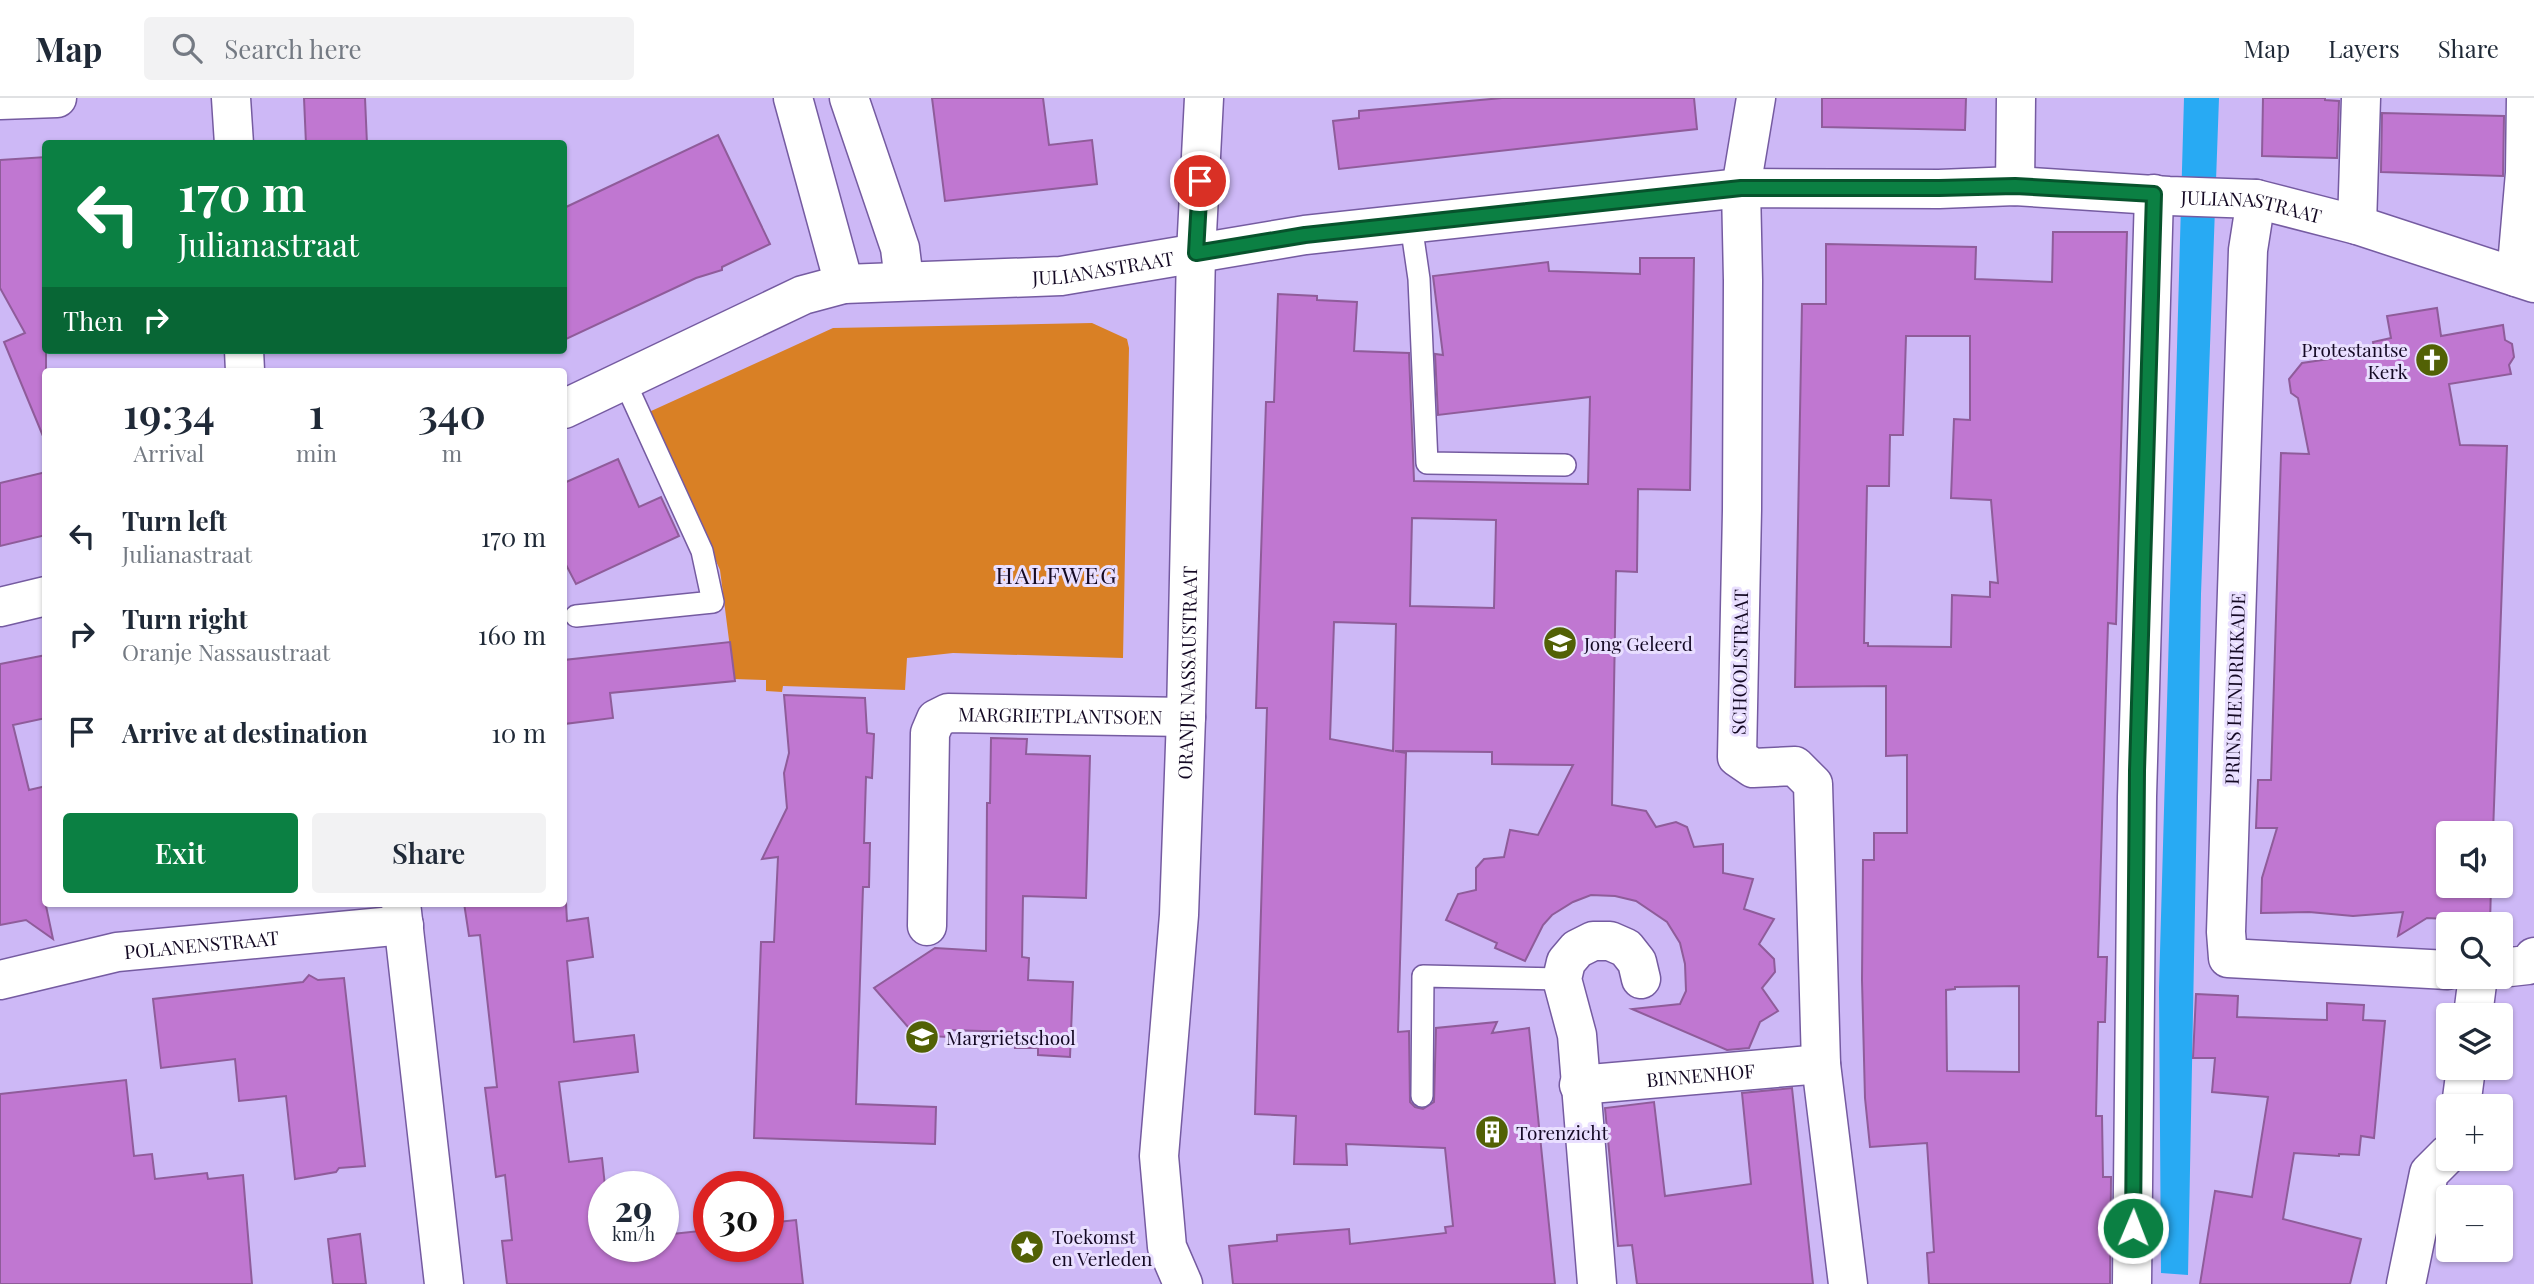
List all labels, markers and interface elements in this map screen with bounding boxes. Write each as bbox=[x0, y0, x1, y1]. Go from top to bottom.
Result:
search box bbox=[144, 17, 634, 80]
text: Map bbox=[35, 26, 102, 70]
icon: search bbox=[168, 29, 206, 67]
text: Search here bbox=[224, 31, 362, 66]
text: Map bbox=[2244, 32, 2290, 64]
text: Layers bbox=[2328, 32, 2400, 64]
text: Share bbox=[2438, 32, 2499, 64]
pin bbox=[1170, 151, 1230, 211]
text: 170 m bbox=[178, 159, 306, 224]
icon: arrive bbox=[1181, 162, 1219, 200]
icon: left bbox=[63, 168, 154, 259]
street label: JULIANASTRAAT bbox=[2179, 183, 2325, 229]
text: Julianastraat bbox=[178, 222, 359, 265]
street label: JULIANASTRAAT bbox=[1031, 244, 1176, 290]
icon: right bbox=[137, 301, 175, 339]
text: Then bbox=[63, 303, 123, 338]
place label: Protestantse Kerk bbox=[2301, 336, 2409, 384]
church icon: Protestantse Kerk bbox=[2413, 341, 2451, 379]
text: 19:34 bbox=[123, 384, 215, 440]
text: 1 bbox=[308, 384, 324, 440]
text: 340 bbox=[418, 384, 486, 440]
text: Arrival bbox=[134, 437, 204, 468]
text: min bbox=[296, 437, 337, 468]
text: m bbox=[442, 437, 462, 468]
text: Turn left bbox=[122, 503, 227, 538]
icon: left bbox=[63, 517, 101, 555]
text: 170 m bbox=[481, 519, 546, 554]
text: Julianastraat bbox=[122, 538, 252, 569]
district label: HALFWEG bbox=[995, 559, 1119, 590]
street label: ORANJE NASSAUSTRAAT bbox=[1171, 565, 1202, 780]
street label: SCHOOLSTRAAT bbox=[1725, 589, 1753, 735]
street label: PRINS HENDRIKKADE bbox=[2218, 593, 2250, 785]
text: Turn right bbox=[122, 601, 248, 636]
icon: right bbox=[63, 615, 101, 653]
text: 160 m bbox=[478, 617, 546, 652]
school or university icon: Jong Geleerd bbox=[1541, 624, 1579, 662]
place label: Jong Geleerd bbox=[1583, 630, 1693, 656]
text: Oranje Nassaustraat bbox=[122, 636, 330, 667]
street label: MARGRIETPLANTSOEN bbox=[958, 700, 1163, 730]
icon: arrive bbox=[63, 713, 101, 751]
text: Arrive at destination bbox=[122, 715, 368, 750]
text: 10 m bbox=[491, 715, 546, 750]
button: Exit bbox=[63, 813, 298, 893]
button: Share bbox=[312, 813, 546, 893]
map controls bbox=[2436, 821, 2513, 1262]
button: sound bbox=[2436, 821, 2513, 898]
button: search bbox=[2436, 912, 2513, 989]
street label: POLANENSTRAAT bbox=[123, 924, 280, 964]
button: layers bbox=[2436, 1003, 2513, 1080]
school or university icon: Margrietschool bbox=[903, 1018, 941, 1056]
place label: Margrietschool bbox=[946, 1024, 1076, 1050]
street label: BINNENHOF bbox=[1645, 1057, 1756, 1092]
button: + bbox=[2436, 1094, 2513, 1171]
building icon: Torenzicht bbox=[1473, 1113, 1511, 1151]
place label: Torenzicht bbox=[1516, 1119, 1608, 1145]
speed limit sign: 30 bbox=[693, 1171, 784, 1262]
text: 29 bbox=[615, 1184, 652, 1231]
button: − bbox=[2436, 1185, 2513, 1262]
position arrow bbox=[2096, 1191, 2170, 1265]
text: km/h bbox=[612, 1222, 655, 1246]
place label: Toekomst en Verleden bbox=[1052, 1223, 1153, 1271]
place icon: Toekomst en Verleden bbox=[1008, 1228, 1046, 1266]

